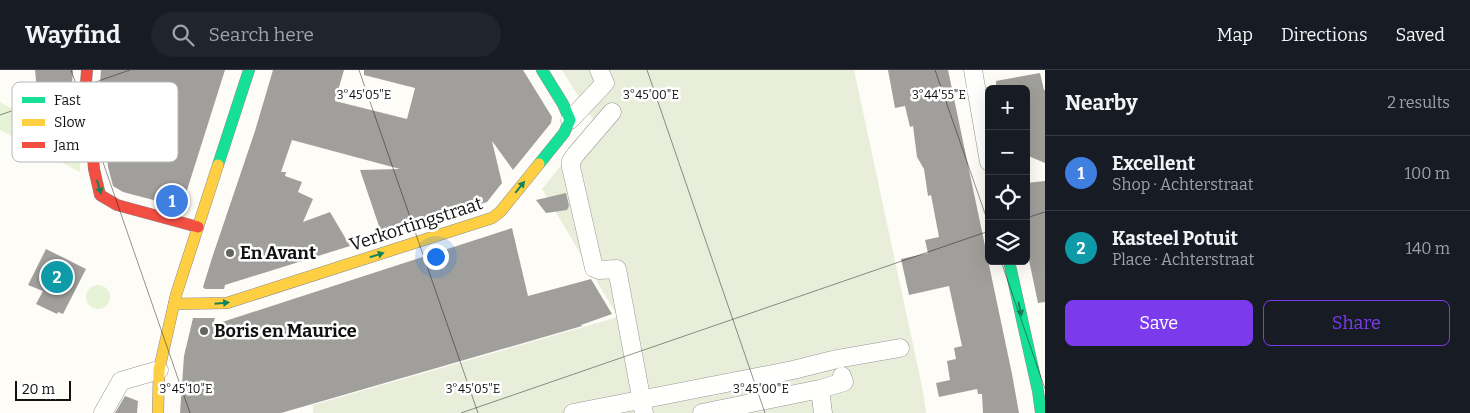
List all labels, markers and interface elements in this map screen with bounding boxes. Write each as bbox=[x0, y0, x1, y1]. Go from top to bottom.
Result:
search box bbox=[151, 12, 501, 57]
text: Wayfind bbox=[25, 21, 121, 49]
icon: search bbox=[169, 21, 197, 49]
text: Search here bbox=[209, 23, 314, 46]
text: Map bbox=[1217, 24, 1253, 46]
text: Directions bbox=[1281, 24, 1368, 46]
text: Saved bbox=[1396, 24, 1445, 46]
legend bbox=[12, 82, 178, 162]
map controls bbox=[985, 85, 1030, 265]
button: + bbox=[985, 85, 1030, 130]
text: 3°45'05"E bbox=[337, 88, 391, 102]
text: 3°45'00"E bbox=[623, 88, 679, 102]
text: 3°44'55"E bbox=[912, 88, 966, 102]
text: Nearby bbox=[1065, 90, 1138, 116]
text: Fast bbox=[54, 92, 81, 109]
text: 2 results bbox=[1387, 93, 1450, 112]
text: Slow bbox=[54, 114, 86, 131]
button: − bbox=[985, 130, 1030, 175]
text: Jam bbox=[53, 137, 80, 154]
text: Excellent bbox=[1112, 152, 1195, 175]
text: 1 bbox=[1078, 164, 1084, 183]
text: 100 m bbox=[1405, 164, 1450, 183]
button: locate bbox=[985, 175, 1030, 220]
text: Shop · Achterstraat bbox=[1112, 175, 1253, 194]
one-way arrow bbox=[95, 180, 103, 195]
one-way arrow bbox=[515, 181, 526, 194]
pin: 1 bbox=[156, 182, 188, 220]
street label: Verkortingstraat bbox=[347, 192, 486, 256]
button: layers bbox=[985, 220, 1030, 265]
text: Kasteel Potuit bbox=[1112, 227, 1238, 250]
text: 2 bbox=[1076, 239, 1086, 258]
text: 140 m bbox=[1405, 239, 1450, 258]
place label: En Avant bbox=[240, 242, 316, 264]
your location bbox=[423, 244, 449, 270]
marker: En Avant bbox=[224, 247, 236, 259]
text: Place · Achterstraat bbox=[1112, 250, 1254, 269]
one-way arrow bbox=[370, 251, 385, 258]
pin: 2 bbox=[41, 258, 73, 296]
one-way arrow bbox=[215, 299, 231, 307]
button: Save bbox=[1065, 300, 1253, 346]
button: Share bbox=[1263, 300, 1450, 346]
one-way arrow bbox=[1016, 301, 1024, 317]
place label: Boris en Maurice bbox=[214, 320, 357, 342]
marker: Boris en Maurice bbox=[198, 325, 210, 337]
scale bar bbox=[15, 378, 71, 401]
text: 20 m bbox=[22, 381, 55, 398]
text: 3°45'10"E bbox=[159, 382, 213, 396]
text: 3°45'05"E bbox=[446, 382, 500, 396]
text: 3°45'00"E bbox=[733, 382, 789, 396]

